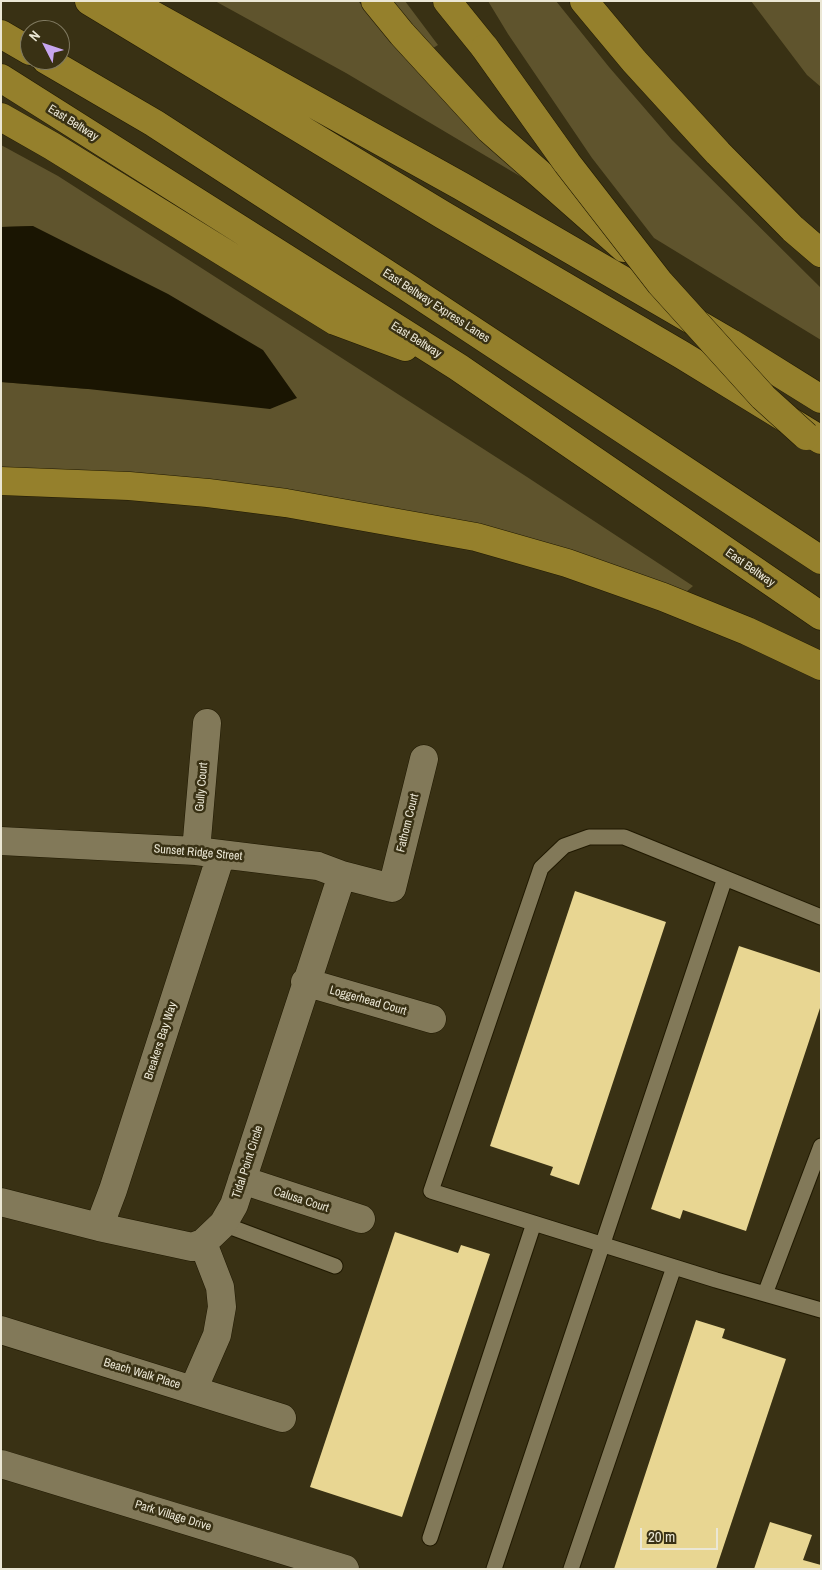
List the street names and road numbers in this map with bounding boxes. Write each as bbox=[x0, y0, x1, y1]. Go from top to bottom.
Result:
street label: East Beltway bbox=[45, 102, 101, 144]
street label: East Beltway Express Lanes bbox=[380, 266, 492, 346]
street label: East Beltway bbox=[388, 319, 444, 361]
street label: East Beltway bbox=[723, 546, 777, 590]
street label: Gully Court bbox=[193, 762, 211, 812]
street label: Fathom Court bbox=[394, 792, 422, 854]
street label: Sunset Ridge Street bbox=[153, 842, 243, 864]
street label: Loggerhead Court bbox=[328, 983, 408, 1019]
street label: Breakers Bay Way bbox=[142, 1000, 180, 1082]
street label: Tidal Point Circle bbox=[229, 1124, 267, 1200]
street label: Calusa Court bbox=[271, 1184, 331, 1216]
street label: Beach Walk Place bbox=[102, 1355, 182, 1393]
street label: Park Village Drive bbox=[133, 1498, 213, 1534]

